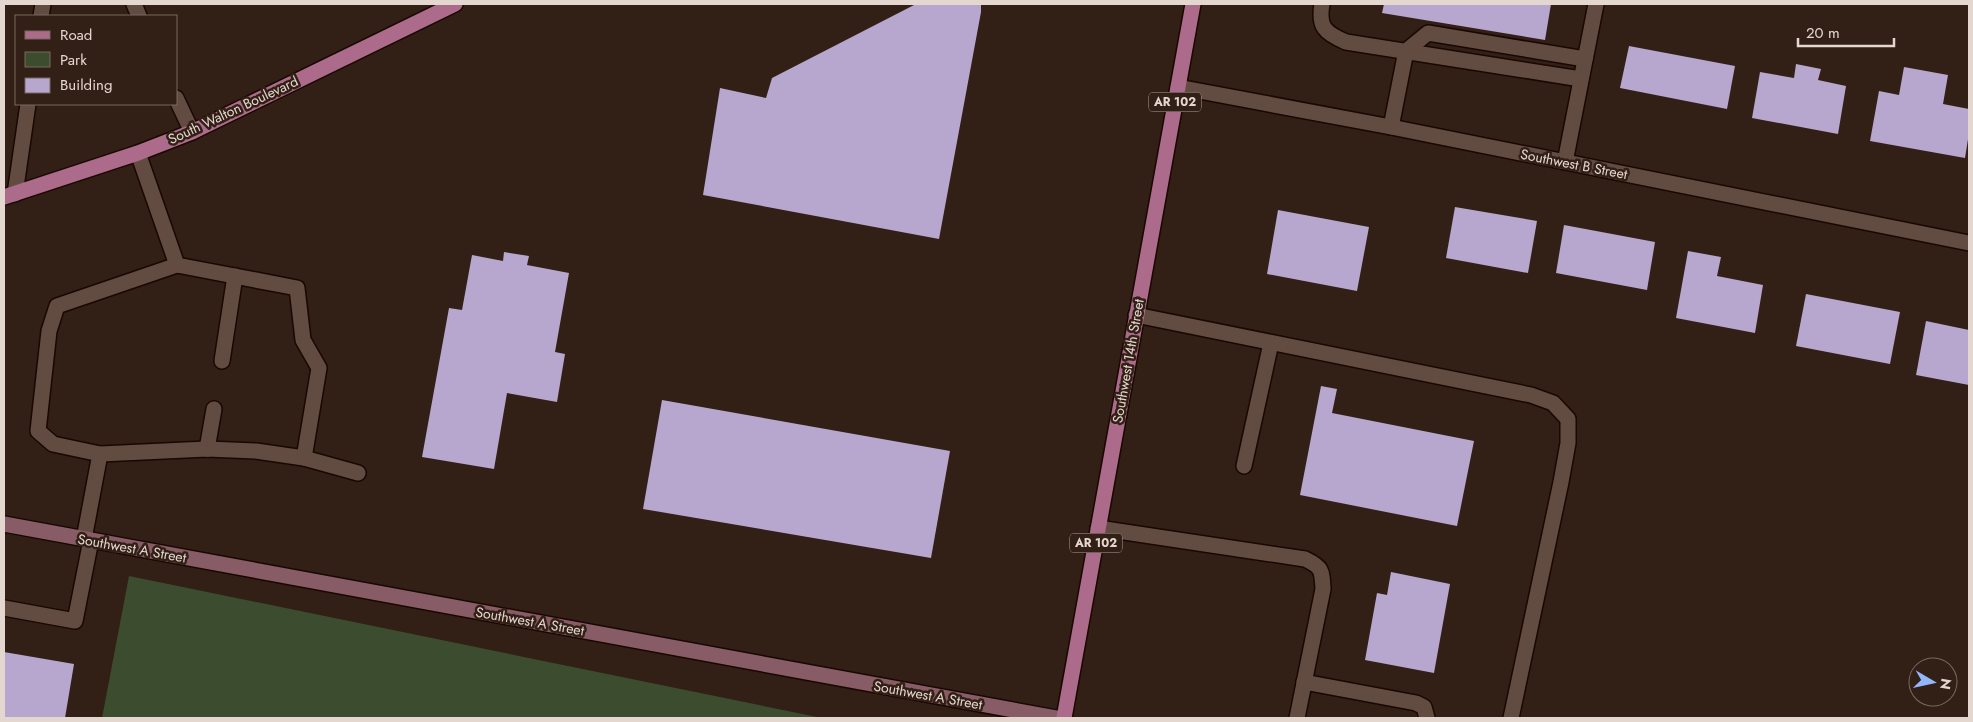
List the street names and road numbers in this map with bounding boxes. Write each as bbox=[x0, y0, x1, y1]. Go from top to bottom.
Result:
street label: South Walton Boulevard bbox=[165, 71, 301, 149]
road number: AR 102 bbox=[1149, 92, 1201, 111]
street label: Southwest B Street bbox=[1519, 144, 1630, 184]
street label: Southwest 14th Street bbox=[1107, 297, 1149, 425]
street label: Southwest A Street bbox=[76, 529, 188, 567]
road number: AR 102 bbox=[1070, 534, 1122, 552]
street label: Southwest A Street bbox=[474, 602, 586, 640]
street label: Southwest A Street bbox=[872, 676, 984, 714]

